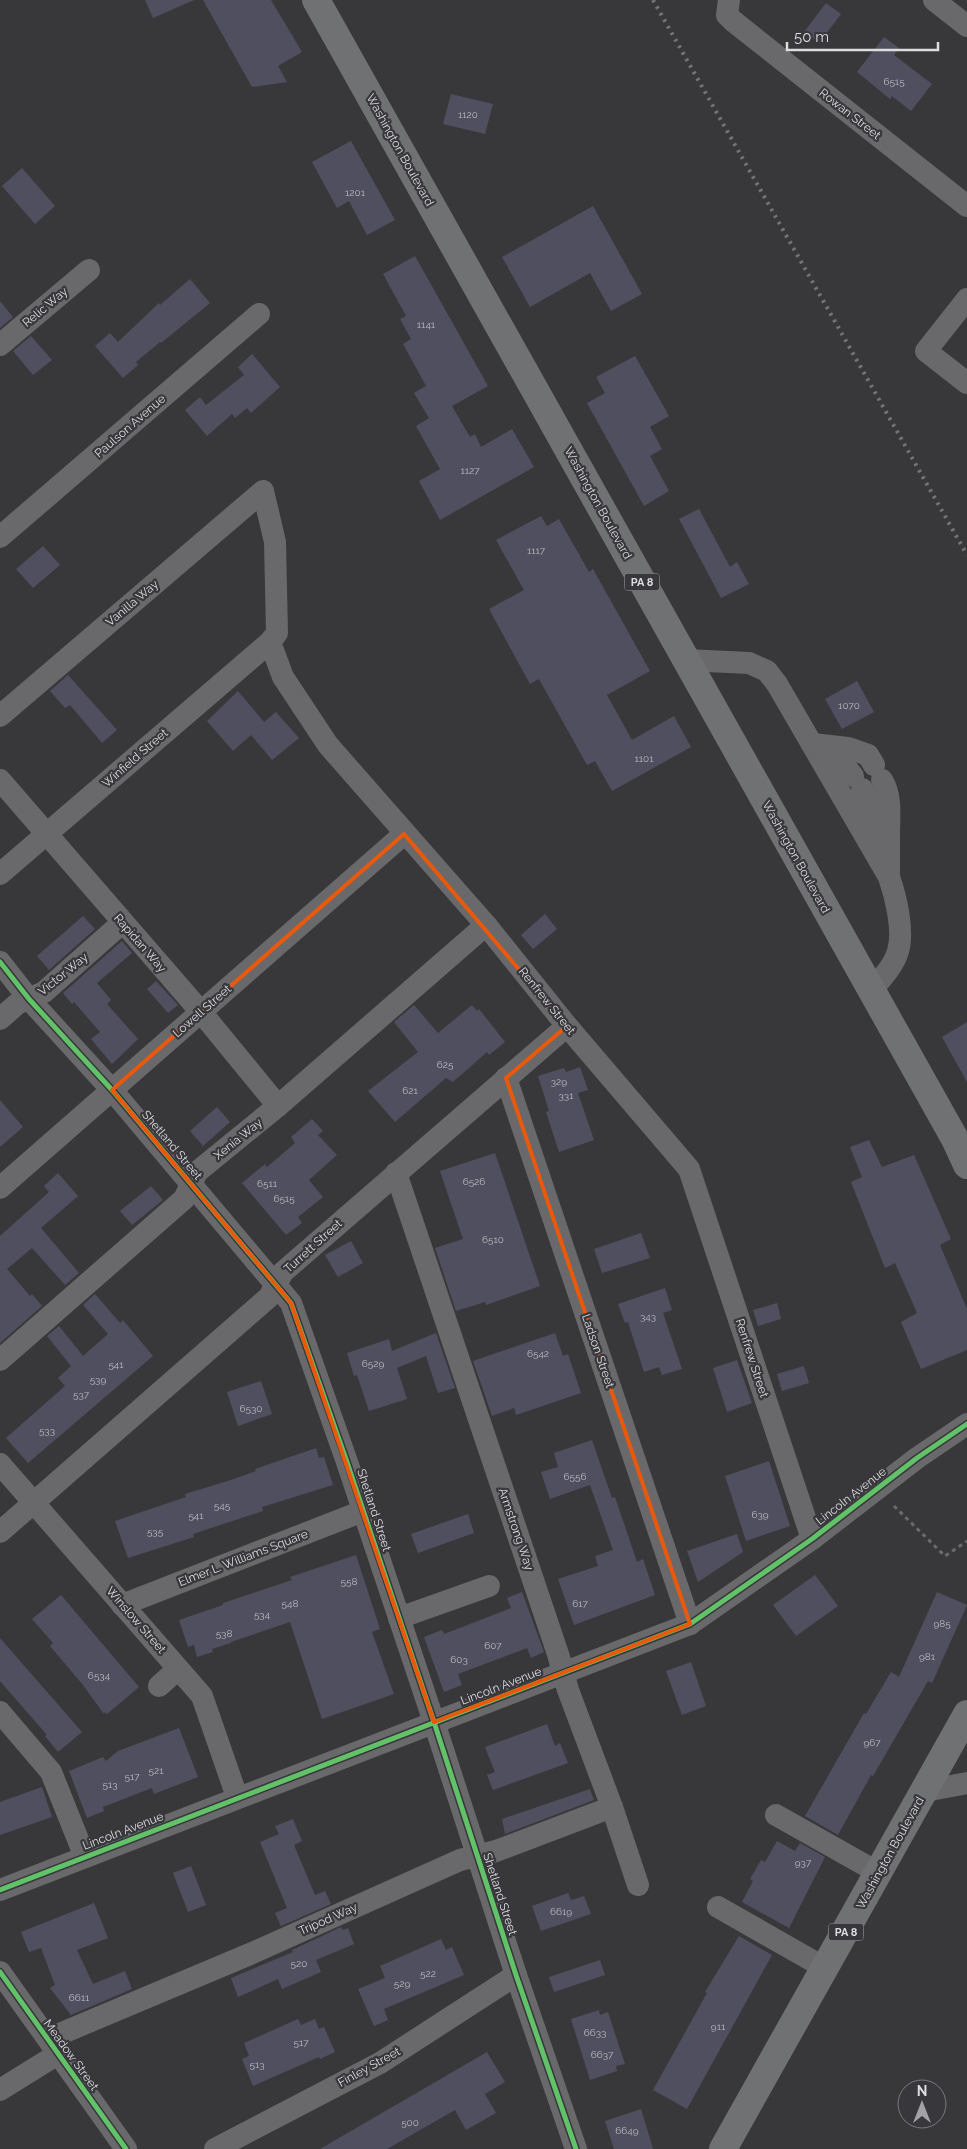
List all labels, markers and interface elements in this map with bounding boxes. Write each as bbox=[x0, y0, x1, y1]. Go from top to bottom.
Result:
scale bar bbox=[787, 20, 938, 52]
text: 50 m bbox=[794, 28, 829, 46]
house number: 6515 bbox=[883, 76, 905, 87]
street label: Rowan Street bbox=[817, 86, 883, 142]
street label: Washington Boulevard bbox=[363, 91, 437, 209]
house number: 1120 bbox=[458, 109, 478, 120]
house number: 1201 bbox=[345, 187, 366, 198]
street label: Relic Way bbox=[20, 284, 71, 330]
house number: 1141 bbox=[417, 319, 436, 330]
street label: Paulson Avenue bbox=[92, 392, 168, 460]
street label: Washington Boulevard bbox=[561, 444, 635, 562]
house number: 1127 bbox=[460, 465, 480, 476]
house number: 1117 bbox=[527, 545, 546, 556]
road number: PA 8 bbox=[624, 574, 660, 590]
street label: Vanilla Way bbox=[103, 577, 161, 629]
house number: 1070 bbox=[838, 700, 860, 711]
street label: Winfield Street bbox=[99, 726, 171, 790]
house number: 1101 bbox=[635, 753, 654, 764]
street label: Washington Boulevard bbox=[759, 798, 833, 916]
street label: Rapidan Way bbox=[111, 911, 169, 975]
street label: Victor Way bbox=[35, 949, 91, 998]
street label: Renfrew Street bbox=[516, 965, 578, 1037]
street label: Lowell Street bbox=[170, 982, 234, 1040]
house number: 625 bbox=[437, 1059, 454, 1070]
house number: 329 bbox=[551, 1076, 567, 1087]
house number: 621 bbox=[402, 1085, 418, 1096]
house number: 331 bbox=[559, 1090, 574, 1101]
street label: Shetland Street bbox=[139, 1108, 205, 1182]
street label: Xenia Way bbox=[211, 1115, 265, 1163]
house number: 6526 bbox=[463, 1176, 485, 1187]
house number: 6511 bbox=[257, 1178, 278, 1189]
house number: 6515 bbox=[273, 1193, 295, 1204]
street label: Turrett Street bbox=[281, 1216, 345, 1276]
house number: 6510 bbox=[482, 1234, 504, 1245]
house number: 343 bbox=[640, 1311, 656, 1322]
street label: Ladson Street bbox=[579, 1312, 617, 1390]
street label: Renfrew Street bbox=[733, 1317, 771, 1399]
house number: 6542 bbox=[527, 1348, 549, 1359]
house number: 6529 bbox=[362, 1358, 384, 1369]
house number: 541 bbox=[108, 1359, 124, 1370]
house number: 539 bbox=[90, 1374, 106, 1385]
house number: 537 bbox=[73, 1389, 90, 1400]
house number: 6530 bbox=[240, 1403, 262, 1414]
house number: 533 bbox=[39, 1425, 55, 1436]
street label: Lincoln Avenue bbox=[813, 1464, 889, 1528]
street label: Shetland Street bbox=[354, 1467, 394, 1553]
house number: 6556 bbox=[564, 1471, 586, 1482]
street label: Armstrong Way bbox=[495, 1486, 537, 1572]
house number: 545 bbox=[214, 1500, 231, 1511]
house number: 639 bbox=[751, 1509, 769, 1520]
house number: 541 bbox=[188, 1510, 204, 1521]
house number: 535 bbox=[147, 1526, 164, 1537]
street label: Elmer L. Williams Square bbox=[176, 1527, 310, 1589]
house number: 558 bbox=[341, 1576, 357, 1587]
street label: Winslow Street bbox=[103, 1584, 169, 1656]
house number: 548 bbox=[282, 1598, 298, 1609]
house number: 617 bbox=[572, 1598, 588, 1609]
house number: 534 bbox=[254, 1609, 271, 1620]
house number: 985 bbox=[933, 1618, 951, 1629]
house number: 538 bbox=[216, 1628, 232, 1639]
house number: 607 bbox=[484, 1640, 502, 1651]
house number: 981 bbox=[919, 1651, 936, 1662]
house number: 603 bbox=[450, 1654, 468, 1665]
street label: Lincoln Avenue bbox=[459, 1664, 543, 1708]
house number: 6534 bbox=[88, 1670, 111, 1681]
house number: 967 bbox=[863, 1737, 881, 1748]
house number: 521 bbox=[149, 1765, 164, 1776]
house number: 517 bbox=[124, 1771, 140, 1782]
house number: 513 bbox=[102, 1779, 118, 1790]
street label: Washington Boulevard bbox=[853, 1794, 927, 1912]
street label: Lincoln Avenue bbox=[81, 1809, 165, 1853]
street label: Shetland Street bbox=[480, 1851, 520, 1937]
house number: 937 bbox=[795, 1857, 812, 1868]
street label: Tripod Way bbox=[297, 1900, 360, 1938]
house number: 6619 bbox=[550, 1906, 572, 1917]
road number: PA 8 bbox=[828, 1924, 864, 1940]
house number: 520 bbox=[291, 1958, 307, 1969]
house number: 522 bbox=[420, 1968, 436, 1979]
house number: 529 bbox=[394, 1978, 410, 1989]
house number: 6611 bbox=[69, 1992, 90, 2003]
street label: Meadow Street bbox=[41, 2017, 101, 2093]
house number: 911 bbox=[711, 2021, 726, 2032]
house number: 6633 bbox=[584, 2027, 606, 2038]
house number: 517 bbox=[293, 2037, 309, 2048]
street label: Finley Street bbox=[335, 2044, 403, 2090]
house number: 6637 bbox=[591, 2049, 614, 2060]
house number: 513 bbox=[249, 2059, 265, 2070]
north arrow bbox=[897, 2079, 947, 2129]
text: N bbox=[917, 2083, 927, 2099]
house number: 500 bbox=[401, 2117, 419, 2128]
house number: 6649 bbox=[615, 2125, 639, 2136]

